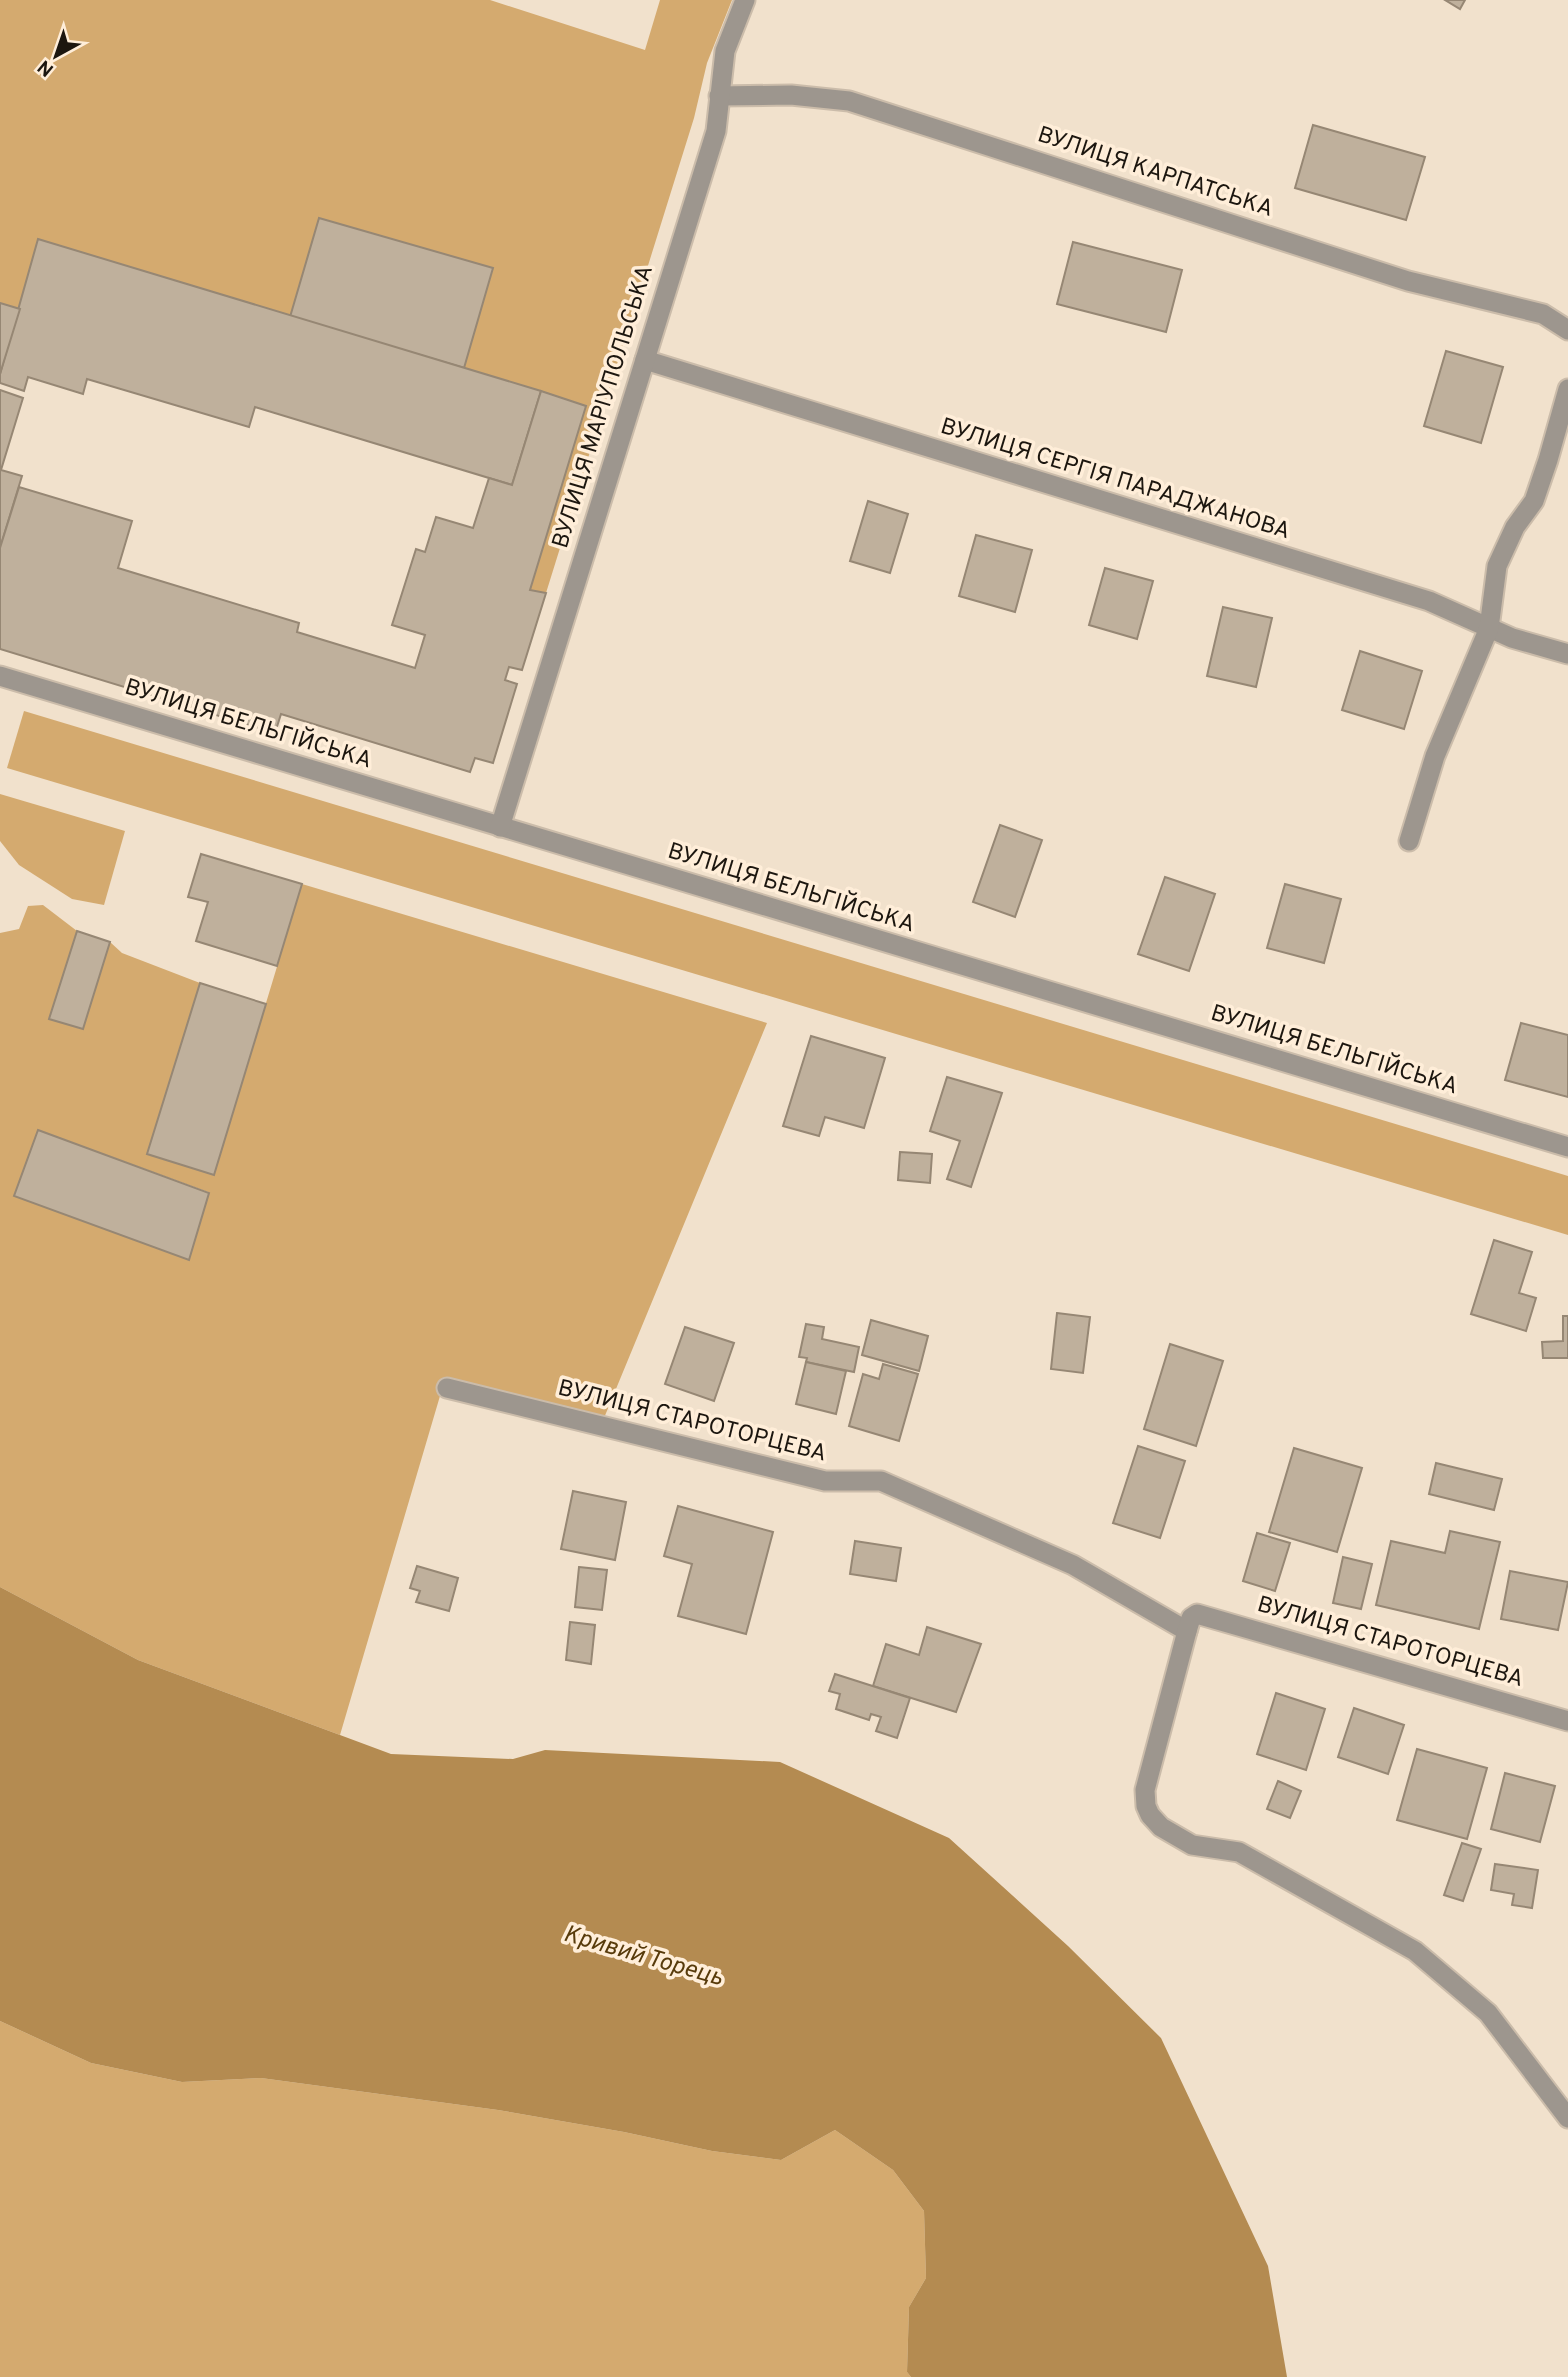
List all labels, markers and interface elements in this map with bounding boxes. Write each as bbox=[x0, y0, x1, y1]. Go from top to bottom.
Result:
north arrow bbox=[21, 21, 91, 91]
text: N bbox=[33, 54, 59, 81]
street label: ВУЛИЦЯ КАРПАТСЬКА bbox=[1033, 121, 1277, 225]
street label: ВУЛИЦЯ МАРІУПОЛЬСЬКА bbox=[547, 262, 661, 552]
street label: ВУЛИЦЯ СЕРГІЯ ПАРАДЖАНОВА bbox=[937, 413, 1293, 547]
street label: ВУЛИЦЯ БЕЛЬГІЙСЬКА bbox=[121, 672, 376, 776]
street label: ВУЛИЦЯ БЕЛЬГІЙСЬКА bbox=[664, 836, 919, 940]
street label: ВУЛИЦЯ БЕЛЬГІЙСЬКА bbox=[1207, 998, 1462, 1102]
street label: ВУЛИЦЯ СТАРОТОРЦЕВА bbox=[555, 1375, 829, 1469]
street label: ВУЛИЦЯ СТАРОТОРЦЕВА bbox=[1253, 1591, 1527, 1695]
water label: Кривий Торець bbox=[560, 1920, 726, 1994]

